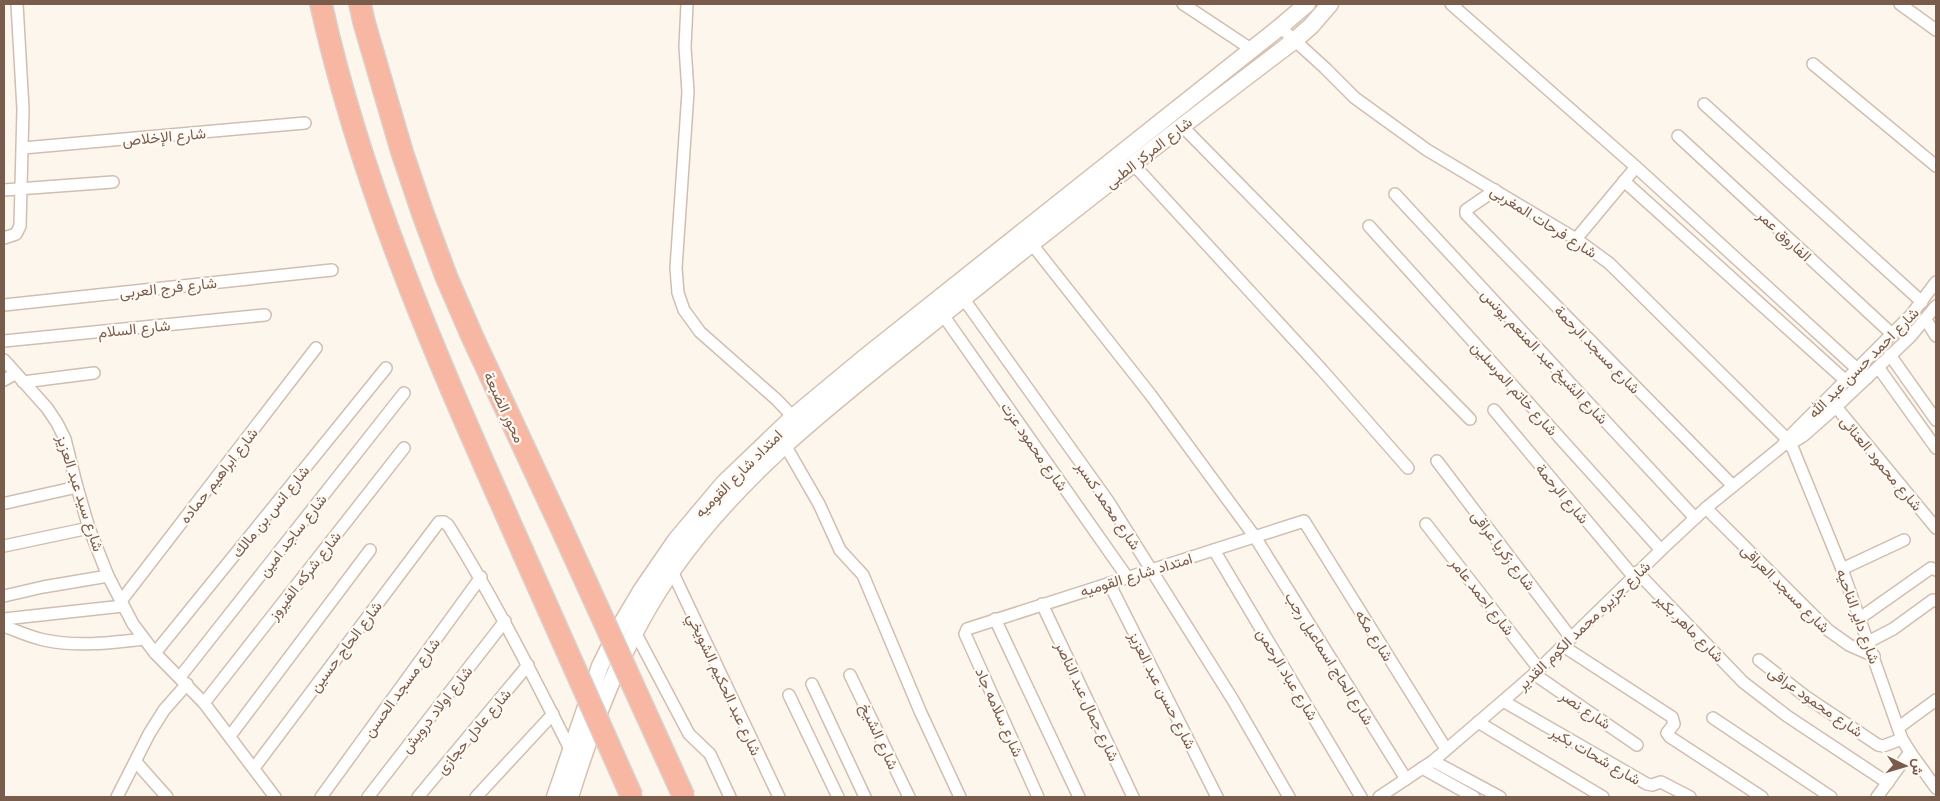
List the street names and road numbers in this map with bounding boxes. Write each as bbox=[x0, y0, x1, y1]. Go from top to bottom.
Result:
street label: شارع المركز الطبى bbox=[1101, 112, 1197, 194]
street label: شارع الإخلاص bbox=[121, 123, 207, 152]
street label: شارع فرحات المغربى bbox=[1486, 181, 1601, 264]
street label: الفاروق عمر bbox=[1753, 205, 1816, 265]
street label: شارع فرج العربى bbox=[118, 273, 218, 304]
street label: شارع الشيخ عبد المنعم يونس bbox=[1475, 285, 1612, 429]
street label: شارع مسجد الرحمة bbox=[1549, 301, 1645, 399]
street label: شارع احمد حسن عبد الله bbox=[1804, 303, 1924, 423]
street label: شارع السلام bbox=[97, 315, 171, 344]
street label: شارع خاتم المرسلين bbox=[1466, 337, 1562, 441]
street label: محور الضبعة bbox=[480, 369, 529, 446]
street label: شارع محمود عزت bbox=[995, 398, 1072, 496]
street label: شارع محمود العنائى bbox=[1835, 412, 1927, 516]
street label: شارع ابراهيم حماده bbox=[175, 424, 263, 528]
street label: امتداد شارع القوميه bbox=[690, 425, 788, 523]
street label: شارع سيد عبد العزيز bbox=[51, 432, 108, 554]
street label: شارع محمد كسبر bbox=[1070, 456, 1145, 555]
street label: شارع الرحمة bbox=[1530, 459, 1593, 529]
street label: شارع انس بن مالك bbox=[227, 461, 315, 563]
street label: شارع ساجد امين bbox=[254, 490, 332, 582]
street label: شارع زكريا عراقى bbox=[1466, 507, 1540, 595]
street label: شارع شركه الفيروز bbox=[263, 527, 347, 625]
street label: شارع مسجد العراقى bbox=[1736, 540, 1834, 638]
street label: امتداد شارع القوميه bbox=[1078, 548, 1195, 603]
street label: شارع احمد عامر bbox=[1444, 553, 1519, 640]
street label: شارع جزيره محمد الكوم القدير bbox=[1512, 557, 1656, 696]
street label: شارع داير الناحيه bbox=[1831, 566, 1885, 667]
street label: شارع الحاج اسماعيل رجب bbox=[1279, 588, 1378, 729]
street label: شارع ماهر بكير bbox=[1649, 588, 1728, 667]
street label: شارع الحاج حسين bbox=[305, 597, 388, 697]
street label: شارع مكه bbox=[1350, 606, 1398, 666]
street label: شارع عبد الحكيم الشويخي bbox=[680, 610, 766, 760]
street label: شارع عباد الرحمن bbox=[1251, 625, 1323, 725]
street label: شارع حسن عبد العزيز bbox=[1122, 627, 1200, 753]
street label: شارع مسجد الحسن bbox=[359, 634, 446, 742]
street label: شارع جمال عبد الناصر bbox=[1049, 637, 1124, 765]
street label: شارع اولاد درويش bbox=[396, 662, 478, 758]
street label: شارع محمود عراقى bbox=[1764, 662, 1867, 743]
street label: شارع سلامه جاد bbox=[970, 665, 1028, 761]
street label: شارع عادل حجازى bbox=[432, 684, 516, 779]
street label: شارع نصر bbox=[1555, 685, 1615, 735]
street label: شارع الشيخ bbox=[854, 700, 903, 773]
street label: شارع شحات بكير bbox=[1545, 722, 1644, 791]

